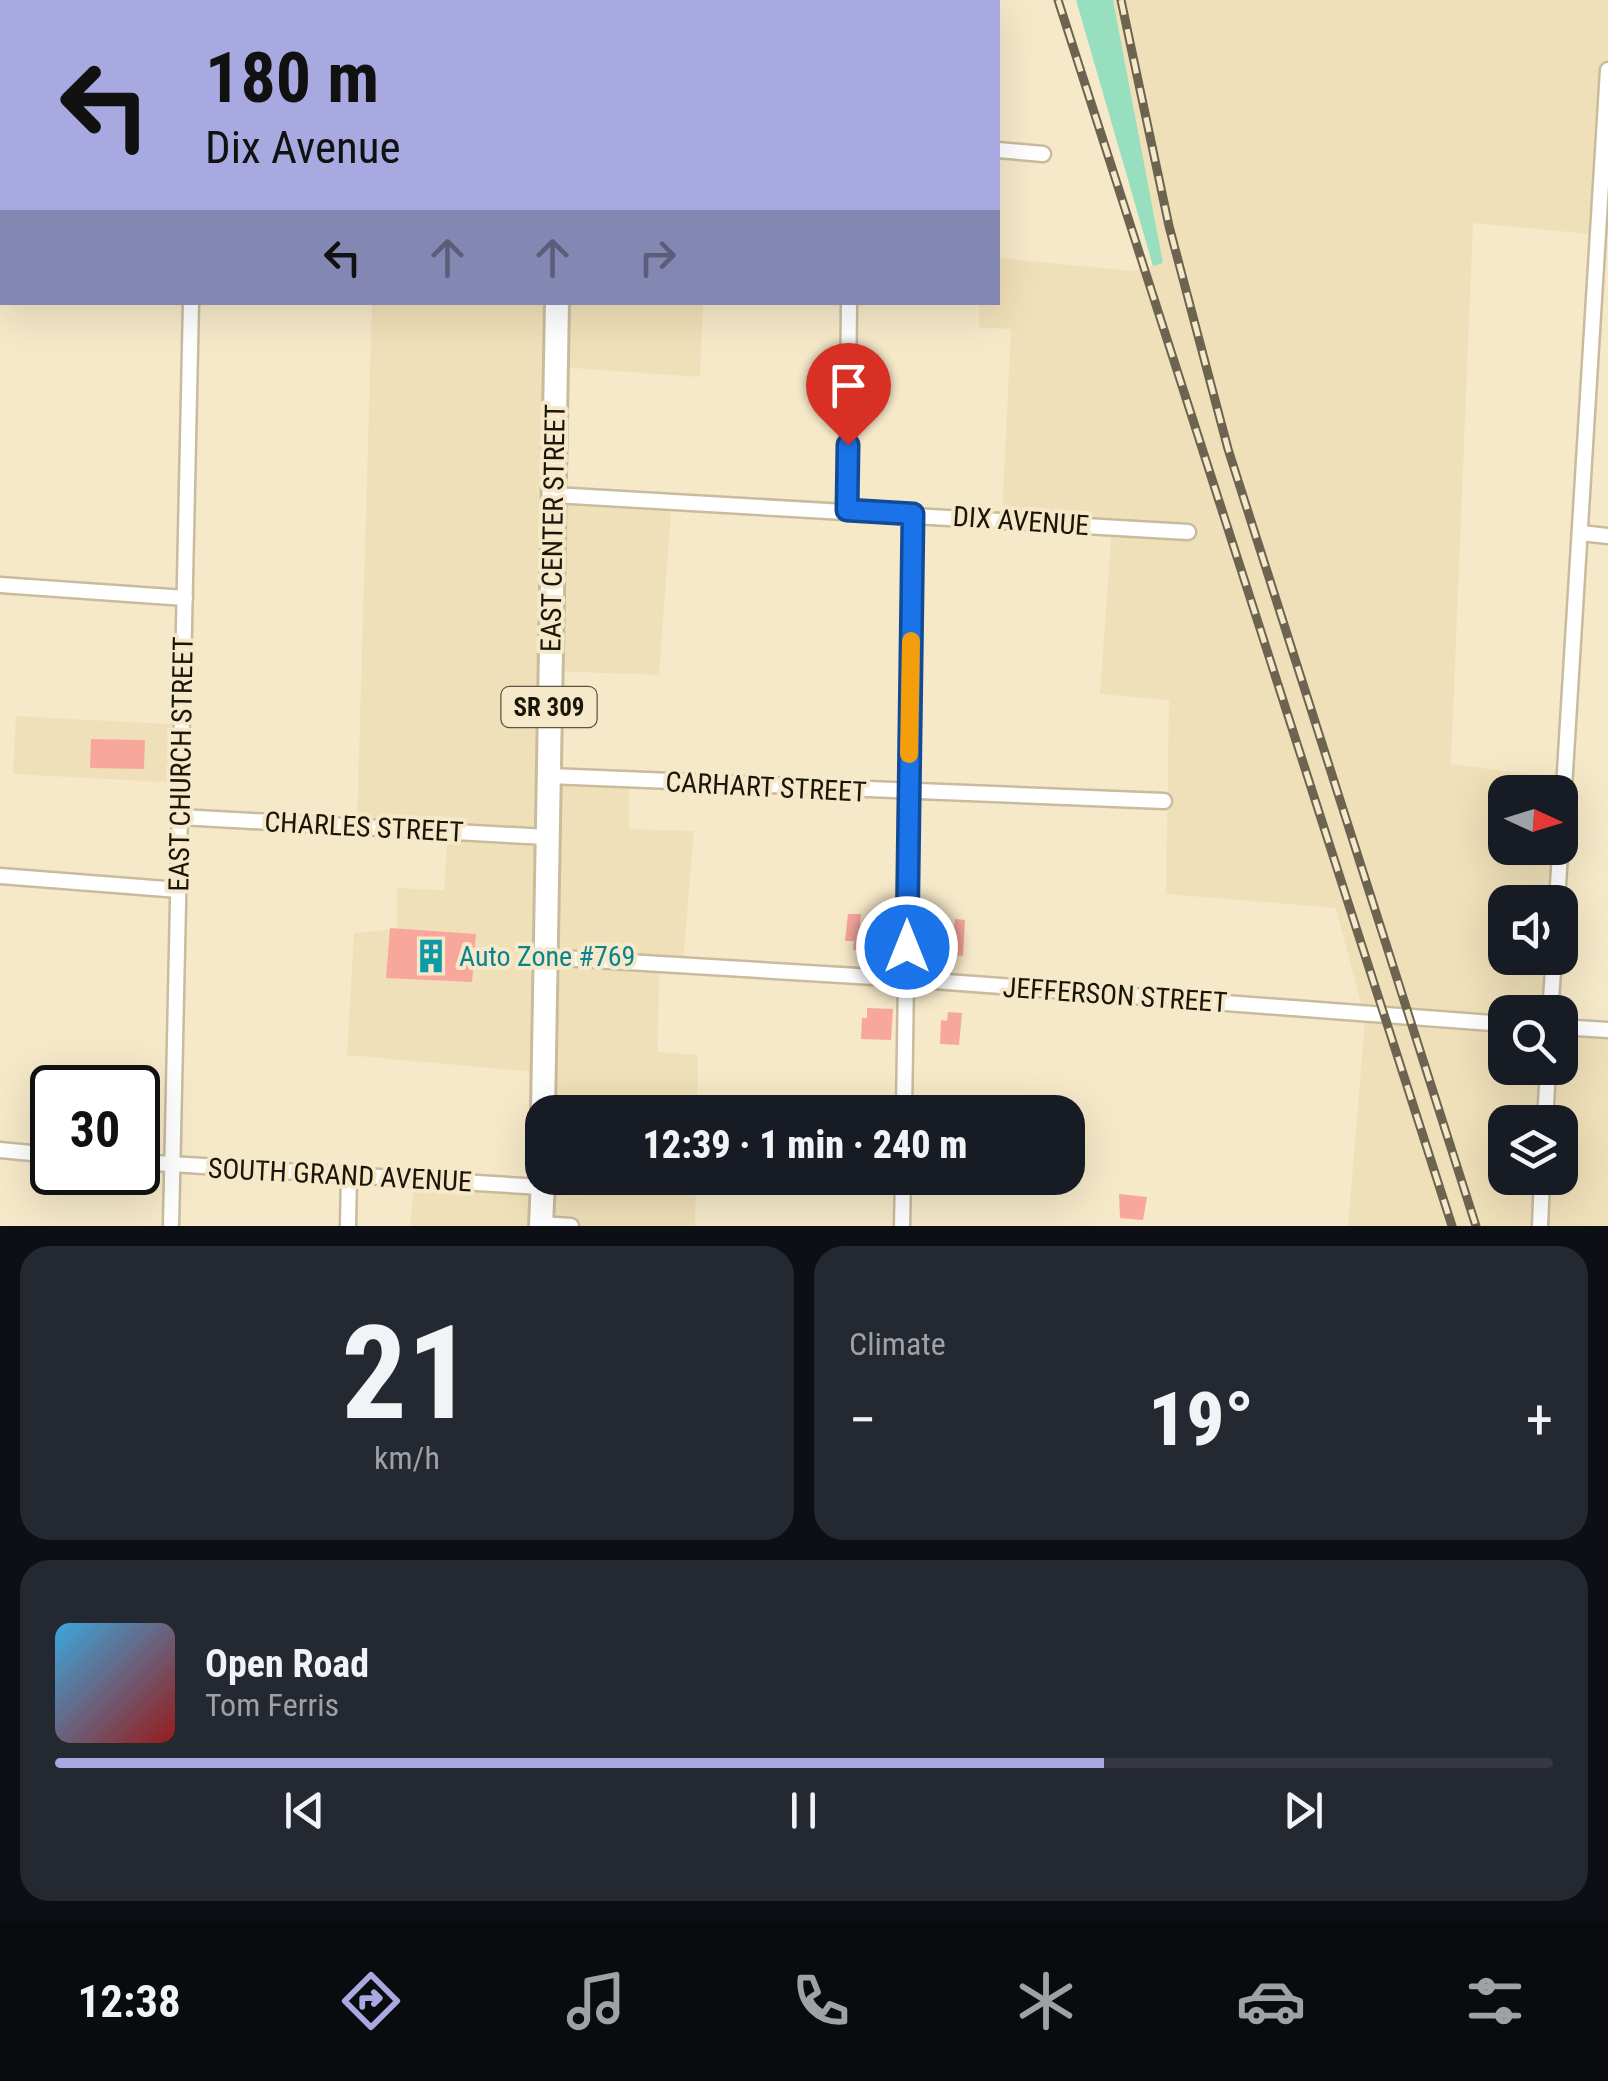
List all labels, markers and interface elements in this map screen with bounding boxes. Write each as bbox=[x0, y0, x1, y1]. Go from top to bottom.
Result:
text: 180 m bbox=[205, 37, 379, 119]
icon: left bbox=[40, 40, 170, 170]
text: Dix Avenue bbox=[205, 121, 401, 174]
icon: left bbox=[315, 230, 370, 285]
icon: ahead bbox=[420, 230, 475, 285]
icon: ahead bbox=[525, 230, 580, 285]
icon: right bbox=[630, 230, 685, 285]
pin bbox=[806, 343, 891, 446]
icon: arrive bbox=[821, 358, 876, 413]
street label: EAST CENTER STREET bbox=[534, 404, 572, 652]
street label: DIX AVENUE bbox=[952, 500, 1090, 542]
street label: EAST CHURCH STREET bbox=[162, 636, 200, 892]
road number: SR 309 bbox=[502, 687, 596, 727]
street label: CARHART STREET bbox=[665, 765, 867, 809]
north arrow bbox=[1488, 775, 1578, 865]
map controls bbox=[1488, 775, 1578, 1195]
street label: CHARLES STREET bbox=[264, 805, 464, 849]
button: sound bbox=[1488, 885, 1578, 975]
position arrow bbox=[855, 895, 959, 999]
building icon: Auto Zone #769 bbox=[412, 937, 450, 975]
place label: Auto Zone #769 bbox=[459, 940, 635, 973]
street label: JEFFERSON STREET bbox=[1002, 971, 1228, 1019]
button: search bbox=[1488, 995, 1578, 1085]
speed limit sign: 30 bbox=[30, 1065, 160, 1195]
button: layers bbox=[1488, 1105, 1578, 1195]
text: 12:39 · 1 min · 240 m bbox=[643, 1123, 967, 1167]
street label: SOUTH GRAND AVENUE bbox=[207, 1152, 473, 1198]
text: 21 bbox=[341, 1297, 473, 1450]
text: Climate bbox=[849, 1325, 946, 1363]
text: 19° bbox=[1148, 1375, 1254, 1463]
text: − bbox=[849, 1388, 877, 1452]
text: + bbox=[1526, 1388, 1553, 1452]
text: km/h bbox=[374, 1439, 440, 1477]
text: Open Road bbox=[205, 1642, 369, 1686]
text: Tom Ferris bbox=[205, 1686, 339, 1724]
icon: previous bbox=[277, 1783, 332, 1838]
icon: pause bbox=[776, 1783, 831, 1838]
icon: next bbox=[1276, 1783, 1331, 1838]
icon: directions bbox=[336, 1966, 406, 2036]
icon: music bbox=[561, 1966, 631, 2036]
icon: phone bbox=[786, 1966, 856, 2036]
icon: climate bbox=[1011, 1966, 1081, 2036]
icon: car bbox=[1236, 1966, 1306, 2036]
icon: filters bbox=[1460, 1966, 1530, 2036]
text: 12:38 bbox=[77, 1975, 181, 2028]

